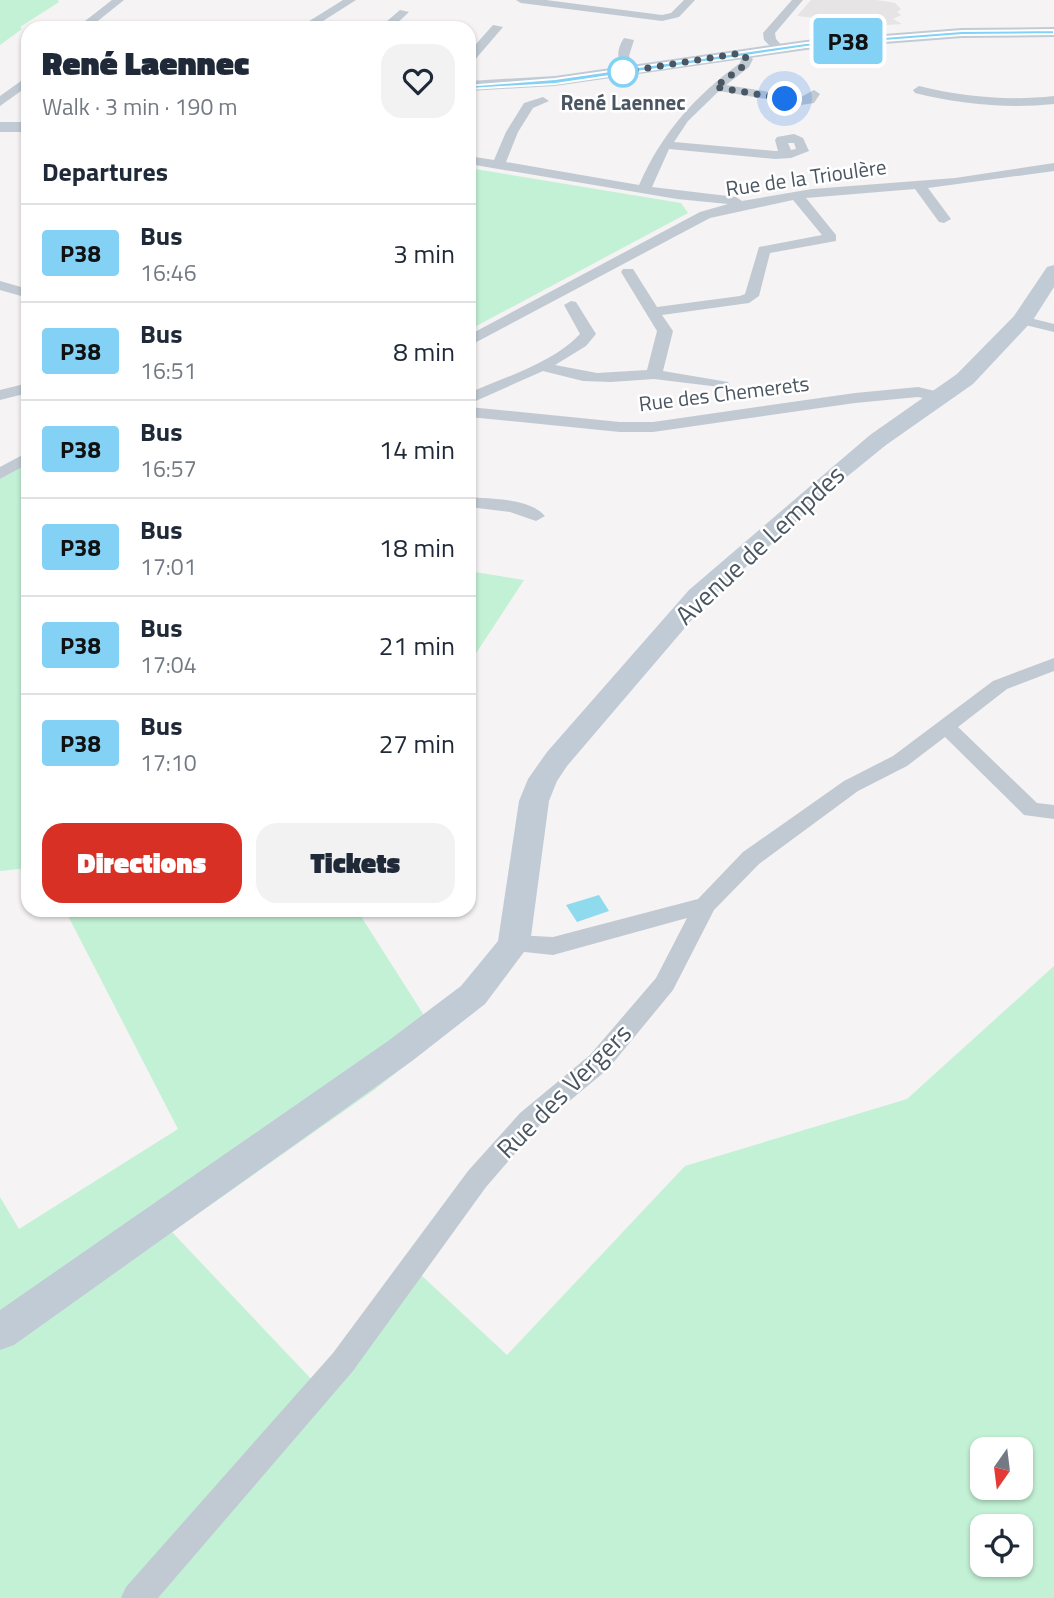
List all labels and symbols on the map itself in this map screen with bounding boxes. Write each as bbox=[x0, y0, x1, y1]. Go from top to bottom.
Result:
line badge: P38 bbox=[808, 18, 888, 64]
marker: René Laennec bbox=[608, 57, 638, 87]
your location bbox=[767, 81, 802, 116]
place label: René Laennec bbox=[560, 86, 686, 118]
street label: Rue de la Trioulère bbox=[723, 150, 888, 204]
street label: Rue des Chemerets bbox=[637, 367, 811, 419]
street label: Avenue de Lempdes bbox=[666, 456, 853, 634]
street label: Rue des Vergers bbox=[487, 1014, 640, 1167]
north arrow bbox=[970, 1437, 1032, 1500]

